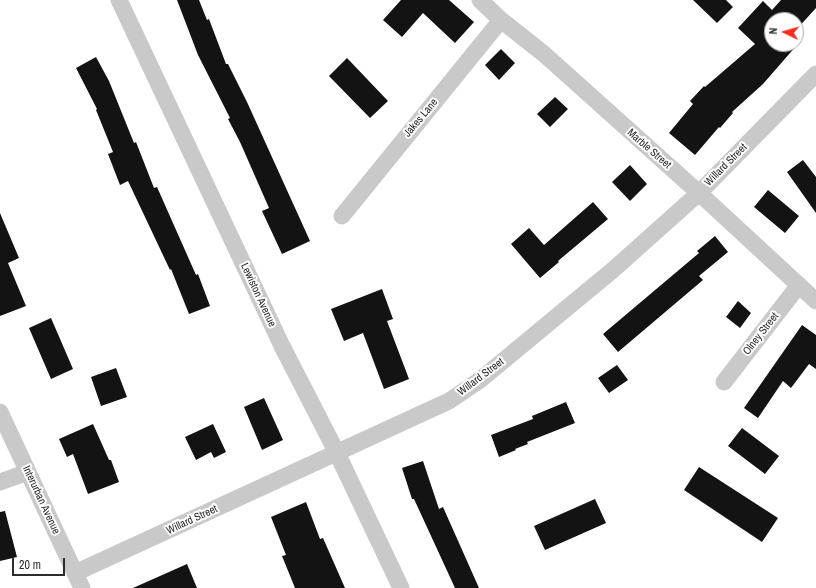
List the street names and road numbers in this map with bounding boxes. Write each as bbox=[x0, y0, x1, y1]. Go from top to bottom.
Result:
street label: Jakes Lane bbox=[401, 96, 441, 140]
street label: Marble Street bbox=[624, 126, 674, 172]
street label: Willard Street bbox=[702, 141, 750, 189]
street label: Lewiston Avenue bbox=[237, 261, 279, 329]
street label: Olney Street bbox=[740, 310, 782, 358]
street label: Willard Street bbox=[455, 355, 507, 399]
street label: Interurban Avenue bbox=[19, 464, 63, 536]
street label: Willard Street bbox=[164, 502, 220, 538]

